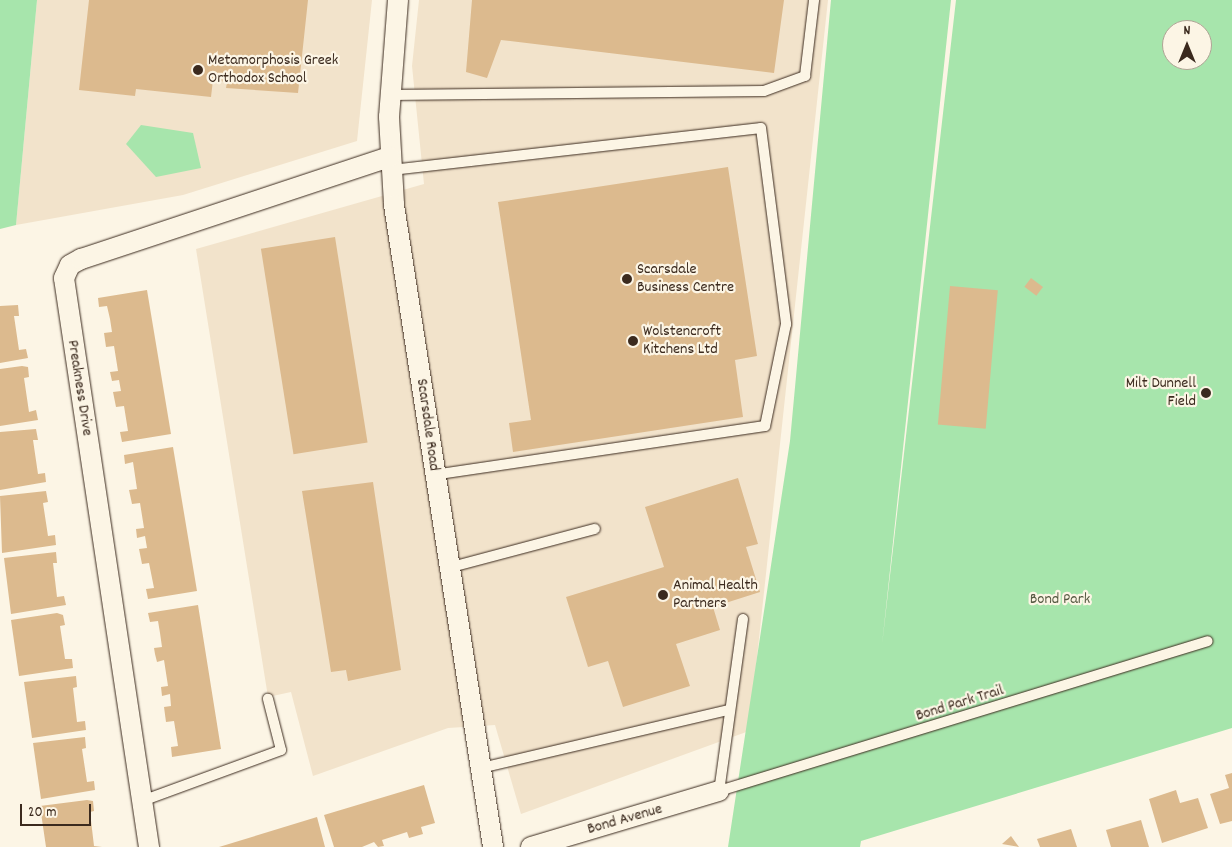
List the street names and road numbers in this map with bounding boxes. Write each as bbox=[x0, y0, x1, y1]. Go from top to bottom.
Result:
street label: Preakness Drive bbox=[62, 339, 96, 437]
street label: Scarsdale Road bbox=[411, 378, 443, 472]
street label: Bond Park Trail bbox=[914, 682, 1006, 726]
street label: Bond Avenue bbox=[585, 800, 665, 840]

